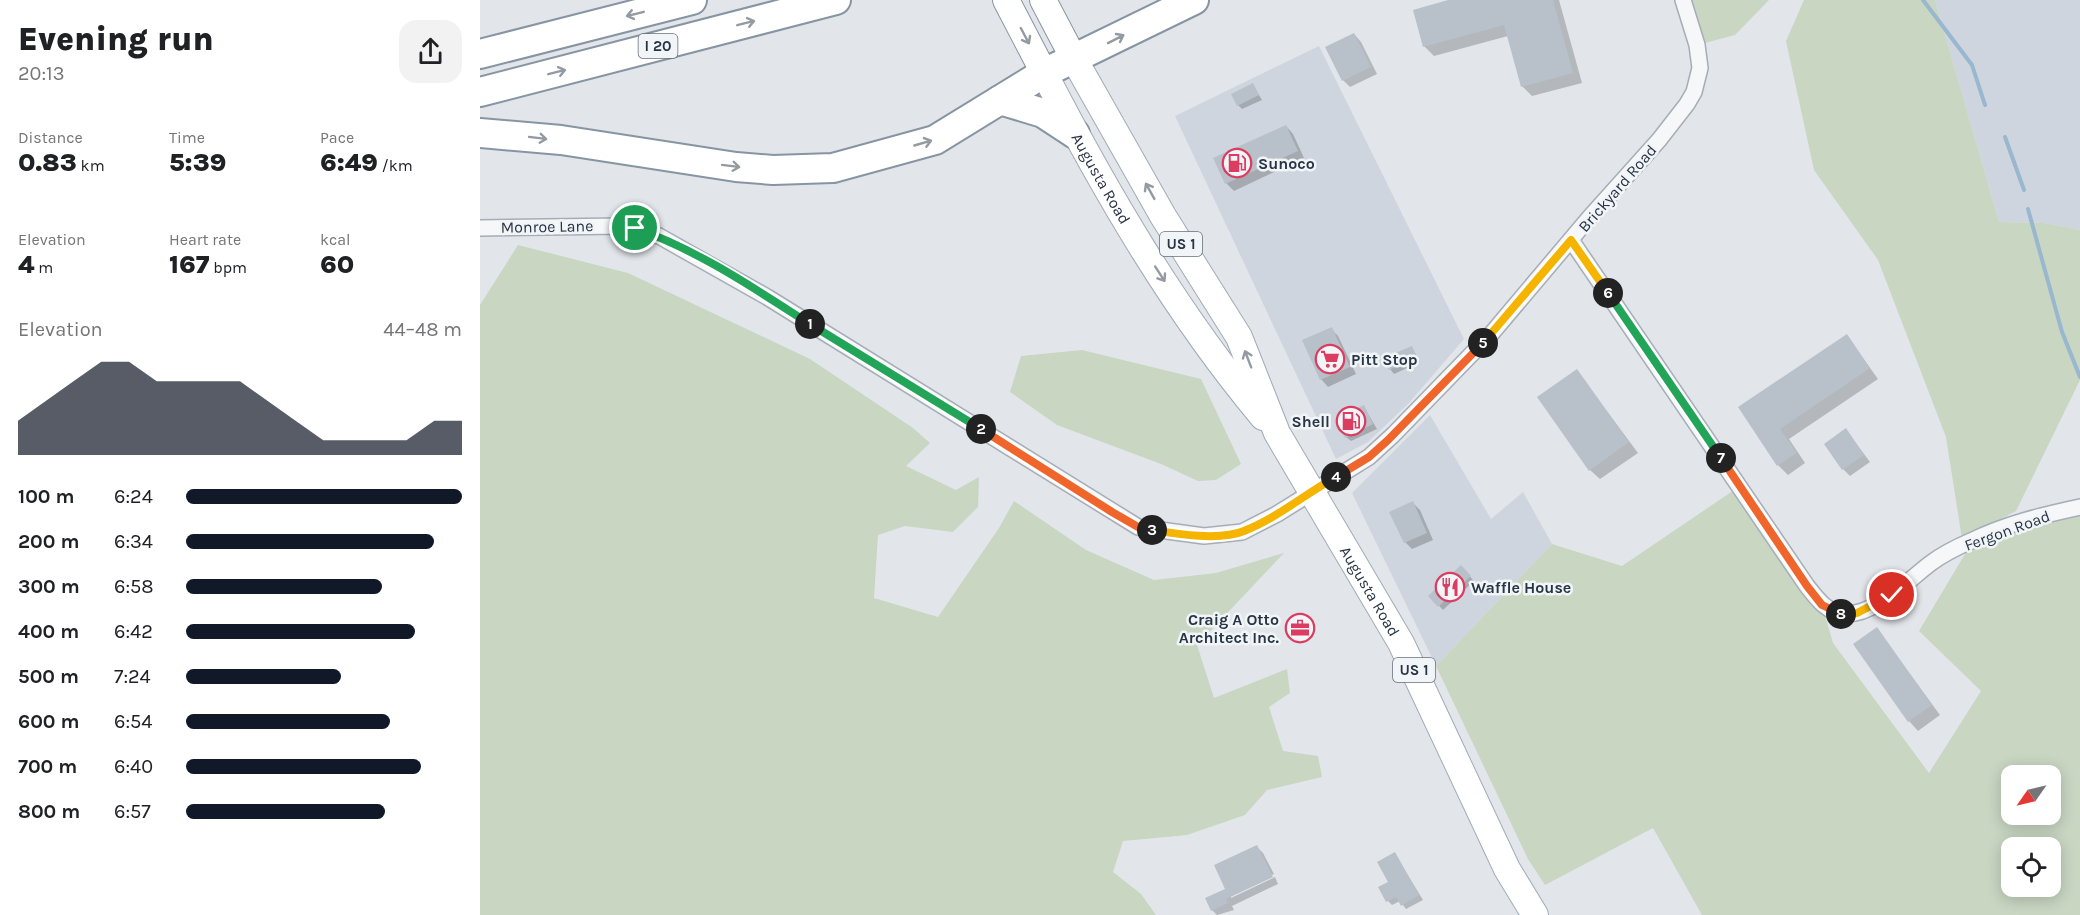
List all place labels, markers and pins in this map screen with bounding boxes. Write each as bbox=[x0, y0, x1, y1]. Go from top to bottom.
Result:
fuel station icon: Sunoco bbox=[1221, 147, 1253, 179]
place label: Sunoco bbox=[1258, 154, 1315, 173]
pin bbox=[609, 202, 660, 253]
pin: 6 bbox=[1593, 278, 1623, 308]
pin: 1 bbox=[795, 309, 825, 339]
pin: 5 bbox=[1468, 328, 1498, 358]
supermarket icon: Pitt Stop bbox=[1314, 343, 1346, 375]
place label: Pitt Stop bbox=[1351, 350, 1418, 369]
fuel station icon: Shell bbox=[1335, 405, 1367, 437]
place label: Shell bbox=[1292, 412, 1330, 431]
pin: 2 bbox=[966, 414, 996, 444]
pin: 7 bbox=[1706, 443, 1736, 473]
pin: 4 bbox=[1321, 462, 1351, 492]
pin: 3 bbox=[1137, 515, 1167, 545]
pin bbox=[1866, 569, 1917, 620]
restaurant icon: Waffle House bbox=[1434, 571, 1466, 603]
place label: Waffle House bbox=[1471, 578, 1571, 597]
pin: 8 bbox=[1826, 599, 1856, 629]
place label: Craig A Otto Architect Inc. bbox=[1179, 610, 1280, 647]
office icon: Craig A Otto Architect Inc. bbox=[1284, 612, 1316, 644]

